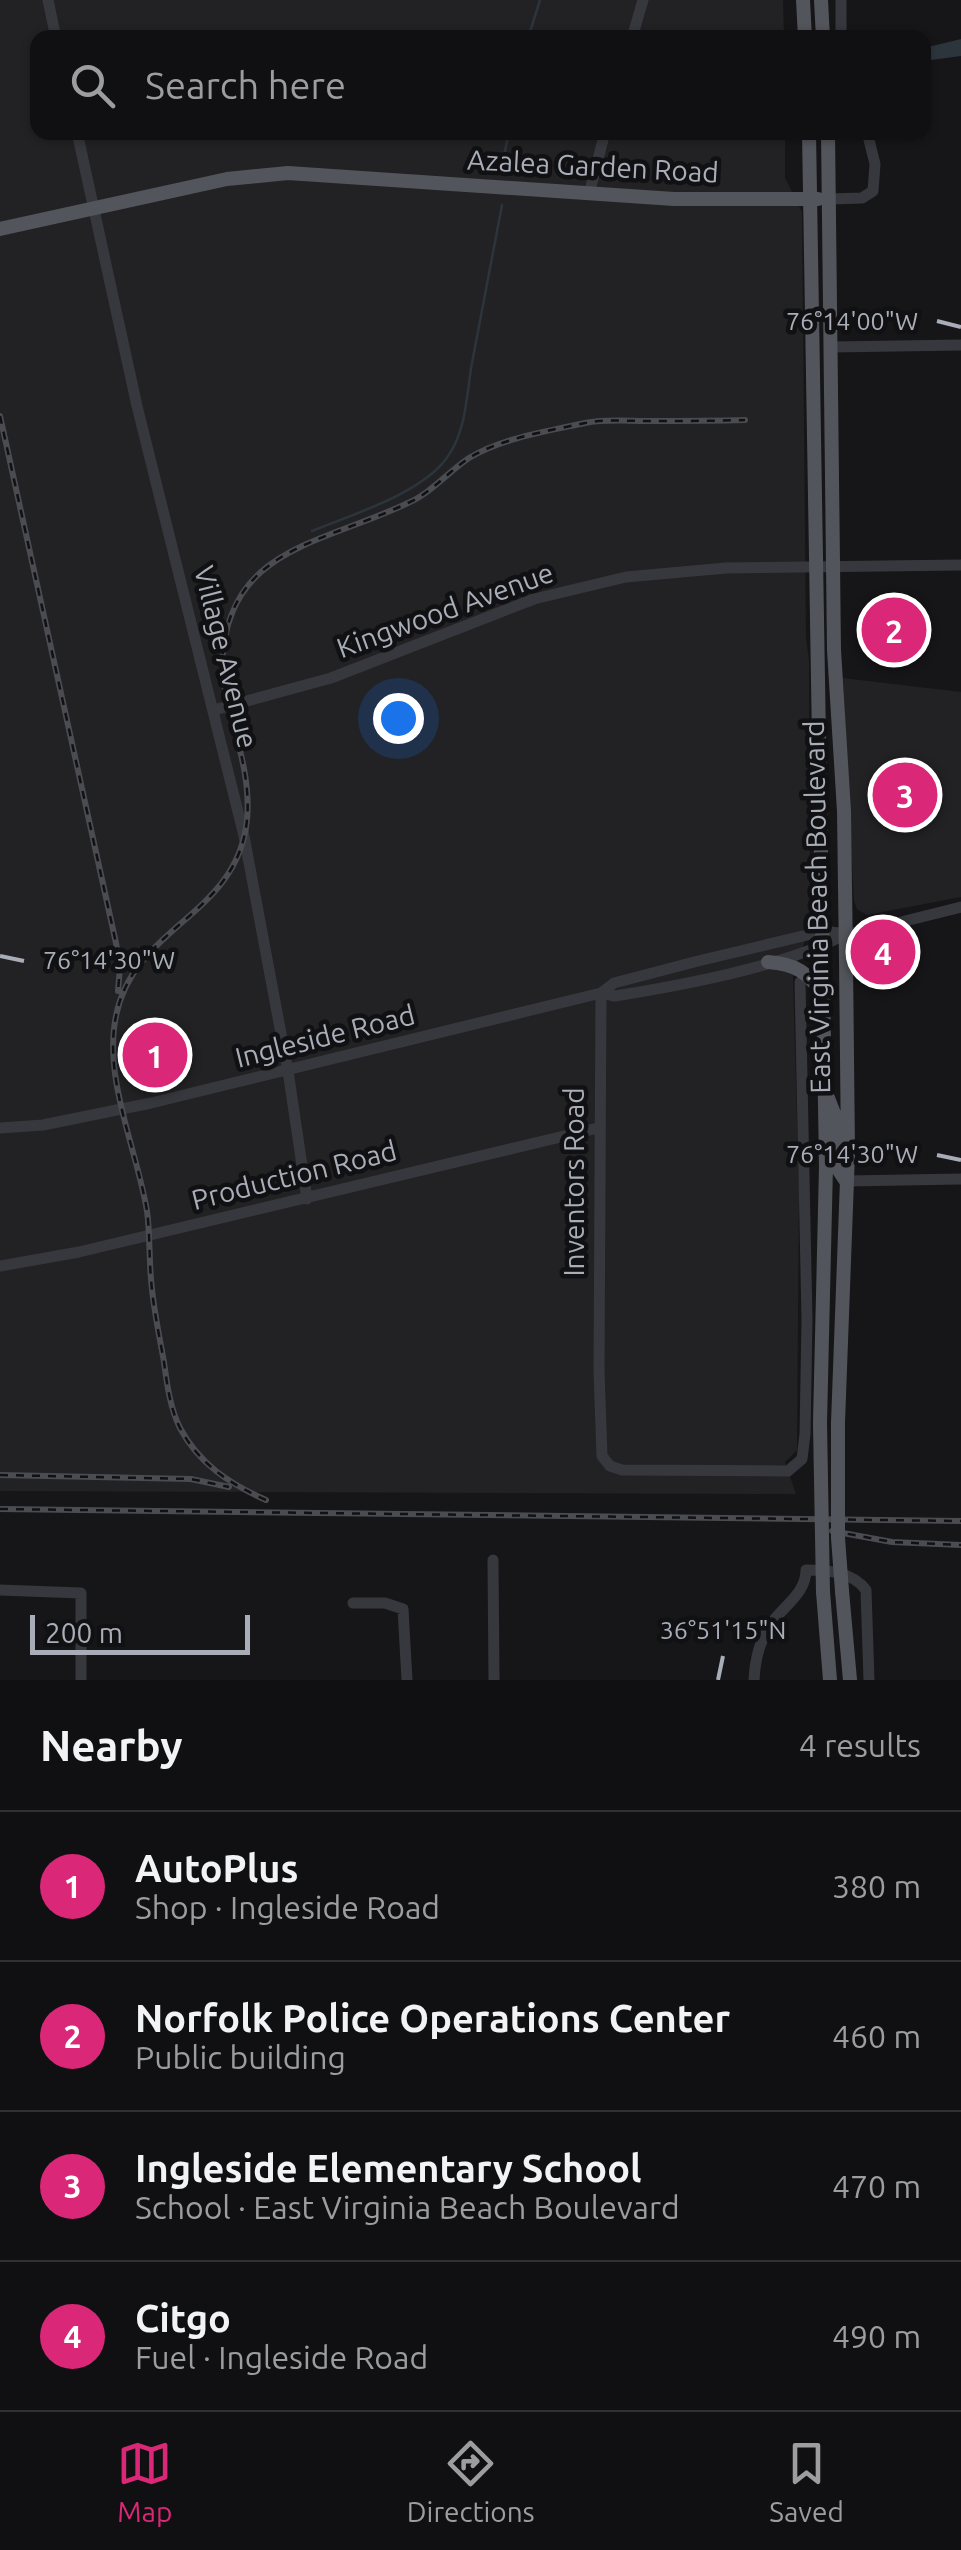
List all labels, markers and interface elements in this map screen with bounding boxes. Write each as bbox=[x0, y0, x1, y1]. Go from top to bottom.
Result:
search box bbox=[30, 30, 931, 140]
icon: search bbox=[65, 58, 120, 113]
text: Search here bbox=[145, 64, 346, 106]
street label: Azalea Garden Road bbox=[467, 143, 720, 188]
text: 76°14'00"W bbox=[786, 307, 918, 335]
street label: Kingwood Avenue bbox=[332, 556, 557, 663]
street label: Village Avenue bbox=[189, 562, 264, 751]
pin: 2 bbox=[862, 592, 926, 668]
your location bbox=[373, 693, 424, 744]
street label: East Virginia Beach Boulevard bbox=[798, 720, 835, 1094]
pin: 3 bbox=[872, 758, 938, 832]
pin: 4 bbox=[850, 914, 916, 990]
text: 76°14'30"W bbox=[43, 946, 175, 974]
street label: Ingleside Road bbox=[232, 998, 418, 1073]
pin: 1 bbox=[122, 1018, 188, 1092]
street label: Inventors Road bbox=[558, 1087, 589, 1277]
street label: Production Road bbox=[188, 1134, 400, 1215]
text: 76°14'30"W bbox=[786, 1140, 918, 1168]
scale bar bbox=[30, 1610, 250, 1654]
text: 36°51'15"N bbox=[660, 1616, 786, 1644]
text: 200 m bbox=[45, 1617, 123, 1648]
text: Nearby bbox=[40, 1722, 183, 1769]
text: 4 results bbox=[799, 1727, 921, 1763]
text: AutoPlus bbox=[135, 1847, 298, 1889]
text: 1 bbox=[63, 1868, 82, 1904]
text: 380 m bbox=[832, 1868, 921, 1904]
text: Shop · Ingleside Road bbox=[135, 1889, 440, 1925]
text: Norfolk Police Operations Center bbox=[135, 1997, 730, 2039]
text: 2 bbox=[63, 2018, 82, 2054]
text: 460 m bbox=[832, 2018, 921, 2054]
text: Public building bbox=[135, 2039, 346, 2075]
text: Ingleside Elementary School bbox=[135, 2147, 642, 2189]
text: 3 bbox=[63, 2168, 82, 2204]
text: 470 m bbox=[832, 2168, 921, 2204]
text: School · East Virginia Beach Boulevard bbox=[135, 2189, 680, 2225]
text: Citgo bbox=[135, 2297, 231, 2339]
text: 4 bbox=[63, 2318, 82, 2354]
text: 490 m bbox=[832, 2318, 921, 2354]
text: Fuel · Ingleside Road bbox=[135, 2339, 428, 2375]
tab: Map bbox=[117, 2436, 172, 2527]
tab: Directions bbox=[407, 2436, 535, 2527]
tab: Saved bbox=[769, 2436, 844, 2527]

